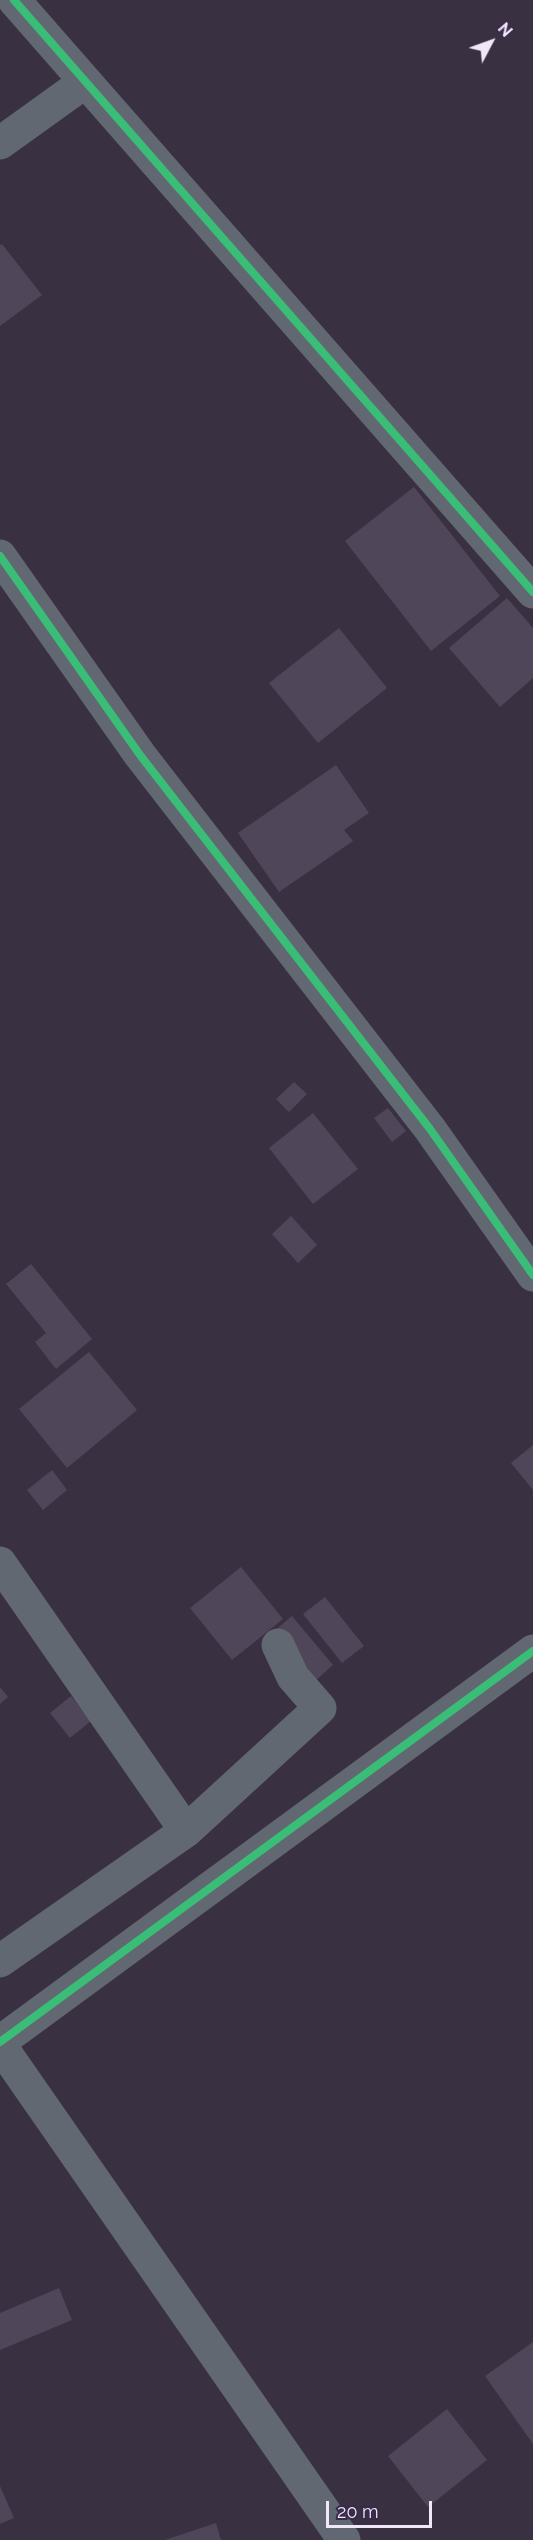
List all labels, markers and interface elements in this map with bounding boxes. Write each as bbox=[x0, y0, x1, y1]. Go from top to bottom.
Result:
north arrow bbox=[461, 12, 521, 72]
text: N bbox=[494, 19, 516, 41]
scale bar bbox=[329, 2489, 436, 2527]
text: 20 m bbox=[337, 2501, 379, 2522]

